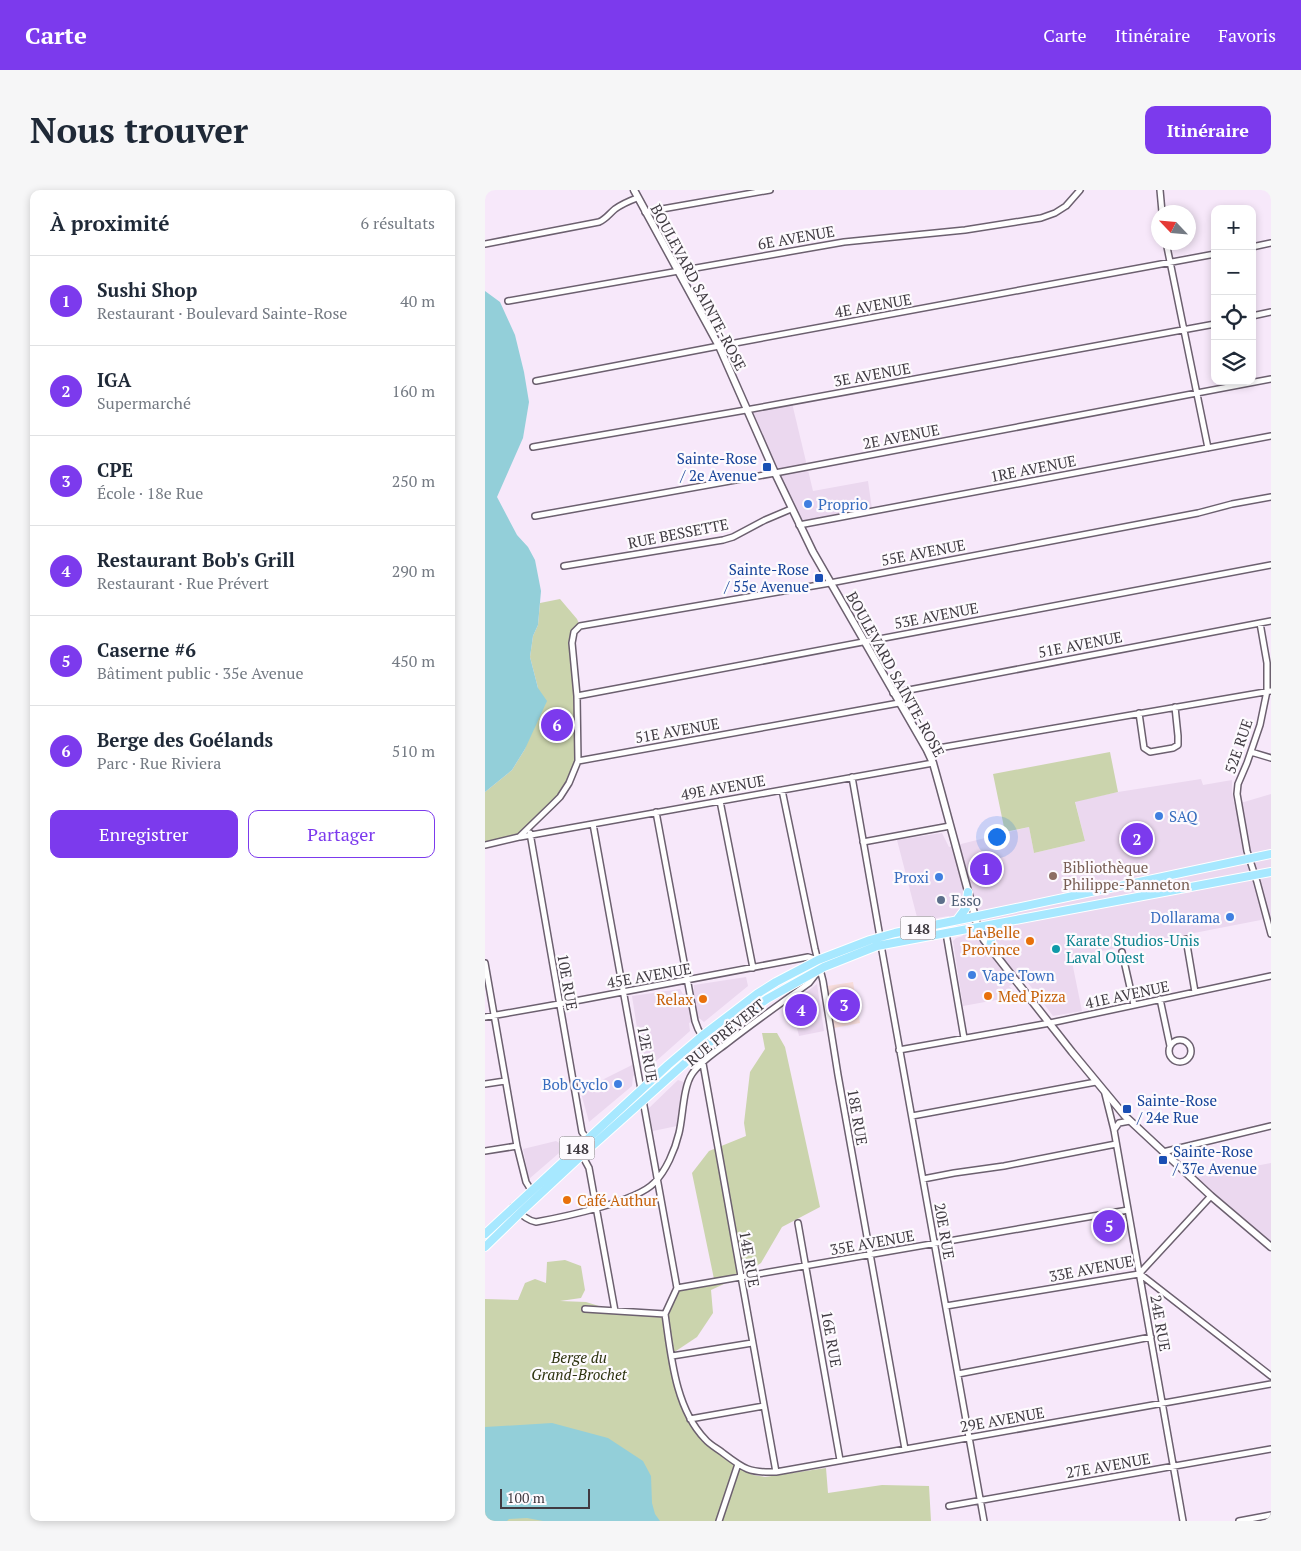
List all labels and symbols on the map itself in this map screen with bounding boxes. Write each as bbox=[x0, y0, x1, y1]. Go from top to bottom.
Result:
street label: BOULEVARD SAINTE-ROSE bbox=[646, 200, 752, 374]
north arrow bbox=[1151, 205, 1196, 250]
street label: 6E AVENUE bbox=[756, 220, 836, 254]
street label: 4E AVENUE bbox=[833, 288, 913, 322]
street label: 3E AVENUE bbox=[832, 357, 912, 391]
street label: 2E AVENUE bbox=[861, 419, 941, 453]
place label: Sainte-Rose / 2e Avenue bbox=[677, 448, 757, 485]
street label: 1RE AVENUE bbox=[988, 450, 1078, 486]
marker: Sainte-Rose / 2e Avenue bbox=[761, 461, 773, 473]
place label: Proprio bbox=[818, 494, 868, 514]
marker: Proprio bbox=[802, 498, 814, 510]
street label: RUE BESSETTE bbox=[626, 513, 730, 553]
street label: 55E AVENUE bbox=[879, 534, 967, 570]
place label: Sainte-Rose / 55e Avenue bbox=[723, 559, 809, 596]
marker: Sainte-Rose / 55e Avenue bbox=[813, 572, 825, 584]
street label: BOULEVARD SAINTE-ROSE bbox=[842, 588, 950, 760]
street label: 53E AVENUE bbox=[892, 597, 980, 633]
street label: 51E AVENUE bbox=[1036, 626, 1124, 662]
pin: 6 bbox=[541, 706, 573, 744]
street label: 51E AVENUE bbox=[633, 713, 721, 747]
street label: 52E RUE bbox=[1219, 716, 1257, 776]
street label: 49E AVENUE bbox=[679, 770, 767, 804]
place label: SAQ bbox=[1169, 806, 1198, 826]
marker: SAQ bbox=[1153, 810, 1165, 822]
pin: 2 bbox=[1121, 820, 1153, 858]
your location bbox=[984, 824, 1010, 850]
pin: 1 bbox=[970, 850, 1002, 888]
place label: Bibliothèque Philippe-Panneton bbox=[1063, 857, 1190, 894]
place label: Proxi bbox=[894, 867, 929, 887]
marker: Bibliothèque Philippe-Panneton bbox=[1047, 870, 1059, 882]
marker: Proxi bbox=[933, 871, 945, 883]
place label: Esso bbox=[951, 890, 981, 910]
marker: Esso bbox=[935, 894, 947, 906]
place label: Dollarama bbox=[1151, 907, 1220, 927]
marker: Dollarama bbox=[1224, 911, 1236, 923]
road number: 148 bbox=[901, 916, 935, 940]
place label: La Belle Province bbox=[962, 922, 1020, 959]
place label: Karate Studios-Unis Laval Ouest bbox=[1066, 930, 1200, 967]
marker: La Belle Province bbox=[1024, 935, 1036, 947]
marker: Karate Studios-Unis Laval Ouest bbox=[1050, 943, 1062, 955]
street label: 10E RUE bbox=[553, 952, 583, 1012]
street label: 45E AVENUE bbox=[605, 958, 693, 992]
place label: Vape Town bbox=[982, 965, 1055, 985]
marker: Vape Town bbox=[966, 969, 978, 981]
street label: 41E AVENUE bbox=[1083, 975, 1171, 1013]
pin: 3 bbox=[828, 986, 860, 1024]
place label: Med Pizza bbox=[998, 986, 1066, 1006]
place label: Relax bbox=[656, 989, 693, 1009]
marker: Med Pizza bbox=[982, 990, 994, 1002]
pin: 4 bbox=[785, 991, 817, 1029]
marker: Relax bbox=[697, 993, 709, 1005]
street label: RUE PRÉVERT bbox=[681, 994, 769, 1070]
street label: 12E RUE bbox=[633, 1024, 663, 1084]
place label: Bob Cyclo bbox=[542, 1074, 608, 1094]
marker: Bob Cyclo bbox=[612, 1078, 624, 1090]
street label: 18E RUE bbox=[843, 1087, 873, 1147]
place label: Sainte-Rose / 24e Rue bbox=[1136, 1090, 1217, 1127]
marker: Sainte-Rose / 24e Rue bbox=[1121, 1103, 1133, 1115]
road number: 148 bbox=[559, 1136, 595, 1160]
place label: Sainte-Rose / 37e Avenue bbox=[1172, 1141, 1257, 1178]
marker: Sainte-Rose / 37e Avenue bbox=[1157, 1154, 1169, 1166]
place label: Café Authur bbox=[577, 1190, 658, 1210]
marker: Café Authur bbox=[561, 1194, 573, 1206]
street label: 20E RUE bbox=[930, 1201, 960, 1261]
pin: 5 bbox=[1093, 1207, 1125, 1245]
street label: 35E AVENUE bbox=[828, 1225, 916, 1259]
street label: 14E RUE bbox=[735, 1229, 765, 1289]
street label: 33E AVENUE bbox=[1047, 1250, 1135, 1286]
street label: 24E RUE bbox=[1146, 1293, 1176, 1353]
street label: 16E RUE bbox=[817, 1309, 847, 1369]
park label: Berge du Grand-Brochet bbox=[531, 1347, 628, 1384]
street label: 29E AVENUE bbox=[958, 1402, 1046, 1436]
street label: 27E AVENUE bbox=[1064, 1448, 1152, 1482]
scale bar bbox=[500, 1486, 590, 1509]

